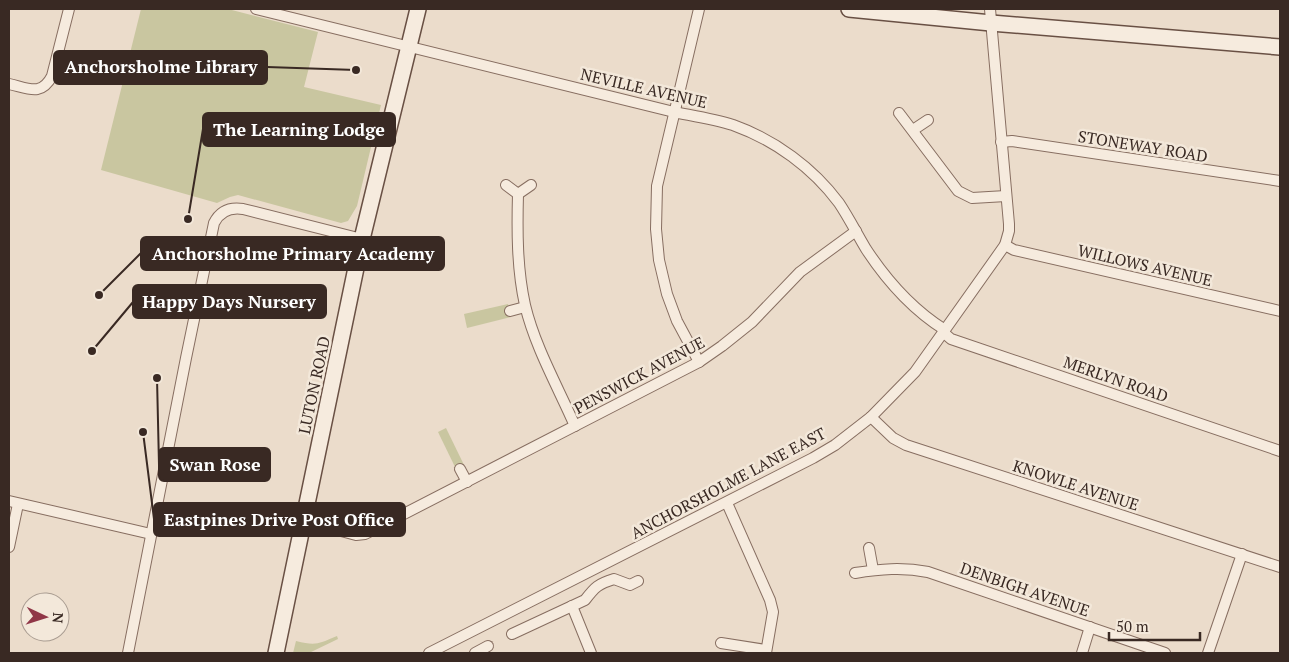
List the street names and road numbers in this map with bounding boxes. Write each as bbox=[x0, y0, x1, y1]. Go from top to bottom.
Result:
street label: NEVILLE AVENUE bbox=[578, 63, 710, 113]
street label: STONEWAY ROAD bbox=[1077, 125, 1209, 167]
street label: WILLOWS AVENUE bbox=[1076, 239, 1214, 291]
street label: PENSWICK AVENUE bbox=[570, 331, 708, 419]
street label: LUTON ROAD bbox=[293, 334, 335, 436]
street label: MERLYN ROAD bbox=[1061, 351, 1171, 407]
street label: ANCHORSHOLME LANE EAST bbox=[627, 422, 829, 544]
street label: KNOWLE AVENUE bbox=[1010, 454, 1142, 516]
street label: DENBIGH AVENUE bbox=[957, 557, 1093, 621]

